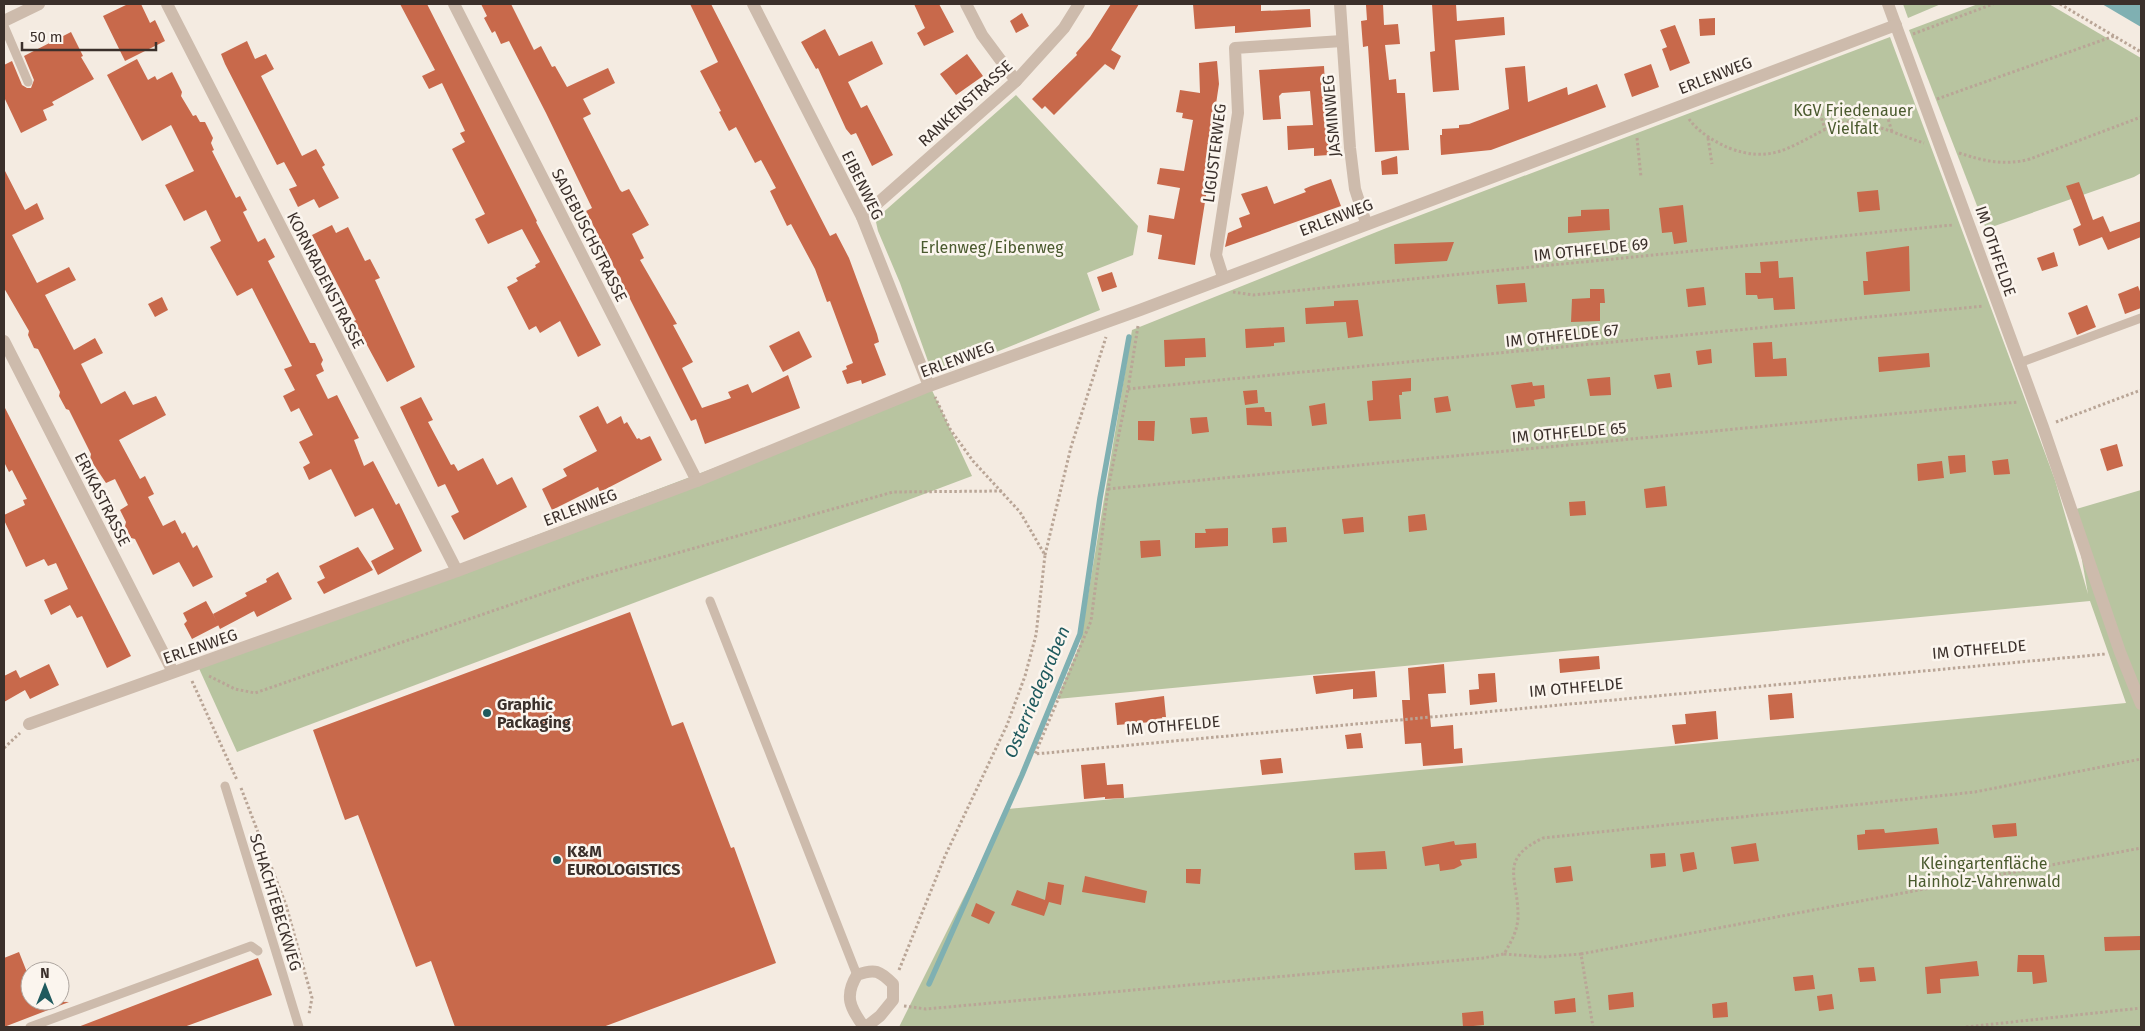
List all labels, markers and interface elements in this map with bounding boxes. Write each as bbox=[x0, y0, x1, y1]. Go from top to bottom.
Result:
scale bar bbox=[22, 20, 156, 52]
text: 50 m bbox=[30, 28, 63, 46]
street label: ERLENWEG bbox=[1676, 53, 1755, 98]
street label: RANKENSTRASSE bbox=[914, 56, 1016, 151]
street label: JASMINWEG bbox=[1318, 74, 1345, 158]
park label: KGV Friedenauer Vielfalt bbox=[1793, 101, 1914, 138]
street label: LIGUSTERWEG bbox=[1199, 102, 1230, 204]
street label: EIBENWEG bbox=[838, 148, 887, 223]
street label: SADEBUSCHSTRASSE bbox=[548, 166, 631, 305]
street label: ERLENWEG bbox=[1297, 195, 1376, 240]
street label: IM OTHFELDE bbox=[1971, 203, 2020, 299]
street label: KORNRADENSTRASSE bbox=[283, 209, 368, 352]
street label: IM OTHFELDE 69 bbox=[1533, 234, 1649, 265]
park label: Erlenweg/Eibenweg bbox=[920, 238, 1064, 257]
street label: IM OTHFELDE 67 bbox=[1504, 320, 1620, 351]
street label: ERLENWEG bbox=[918, 337, 997, 382]
street label: IM OTHFELDE 65 bbox=[1511, 418, 1627, 447]
street label: ERIKASTRASSE bbox=[71, 449, 134, 549]
street label: ERLENWEG bbox=[541, 485, 620, 530]
water label: Osterriedegraben bbox=[999, 623, 1075, 761]
street label: ERLENWEG bbox=[160, 625, 240, 668]
street label: IM OTHFELDE bbox=[1931, 636, 2027, 663]
street label: IM OTHFELDE bbox=[1528, 674, 1624, 701]
place label: Graphic Packaging bbox=[497, 695, 571, 732]
marker: Graphic Packaging bbox=[481, 707, 493, 719]
street label: IM OTHFELDE bbox=[1125, 712, 1221, 739]
street label: SCHACHTEBECKWEG bbox=[246, 831, 305, 973]
place label: K&M EUROLOGISTICS bbox=[567, 842, 681, 879]
marker: K&M EUROLOGISTICS bbox=[551, 854, 563, 866]
park label: Kleingartenfläche Hainholz-Vahrenwald bbox=[1907, 854, 2061, 891]
north arrow bbox=[20, 961, 70, 1011]
text: N bbox=[40, 965, 50, 982]

